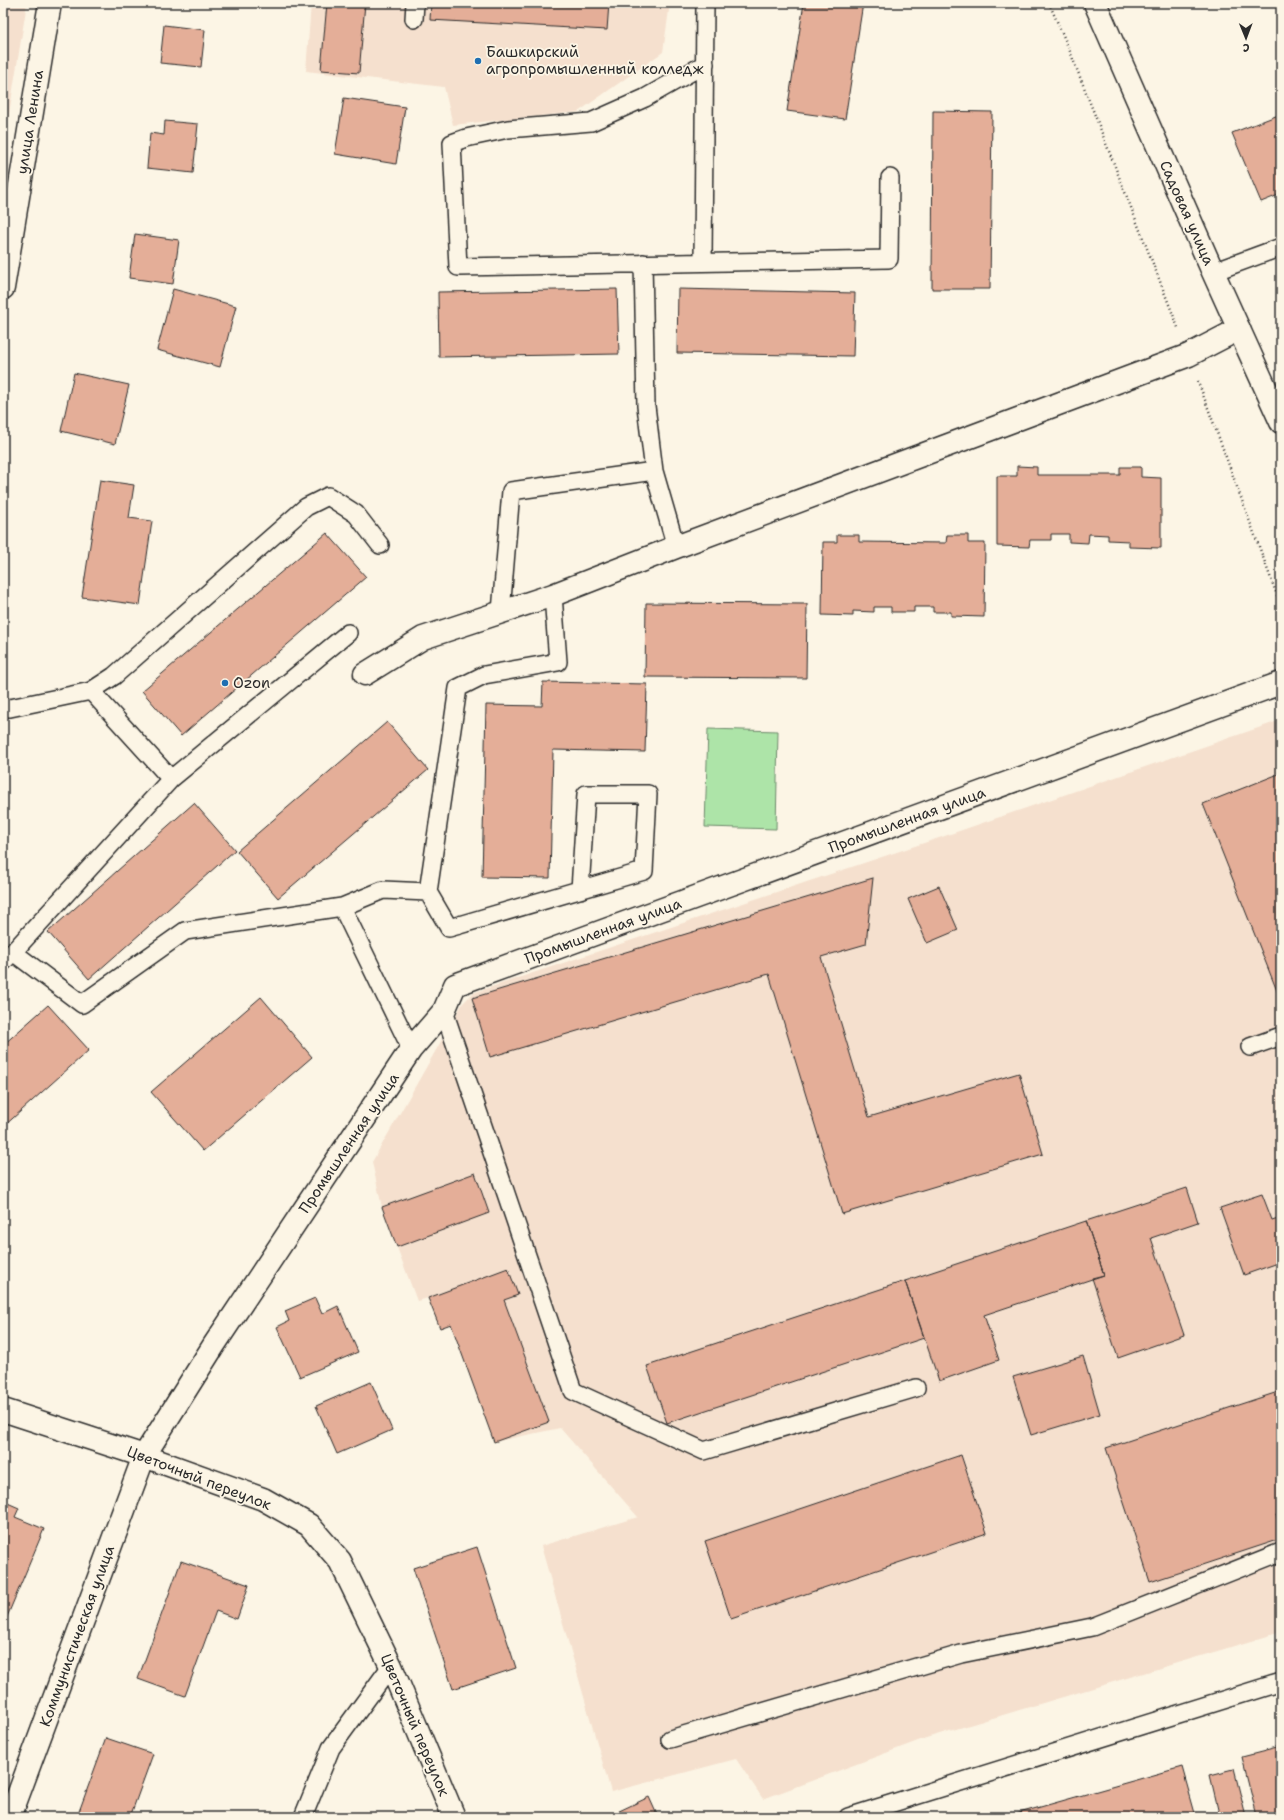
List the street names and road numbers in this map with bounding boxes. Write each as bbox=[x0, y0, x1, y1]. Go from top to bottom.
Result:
street label: улица Ленина bbox=[12, 68, 48, 176]
street label: Садовая улица bbox=[1155, 157, 1219, 269]
street label: Промышленная улица bbox=[826, 782, 989, 858]
street label: Промышленная улица bbox=[522, 893, 685, 969]
street label: Промышленная улица bbox=[294, 1068, 404, 1217]
street label: Цветочный переулок bbox=[124, 1441, 274, 1515]
street label: Коммунистическая улица bbox=[35, 1542, 119, 1729]
street label: Цветочный переулок bbox=[376, 1651, 454, 1799]

